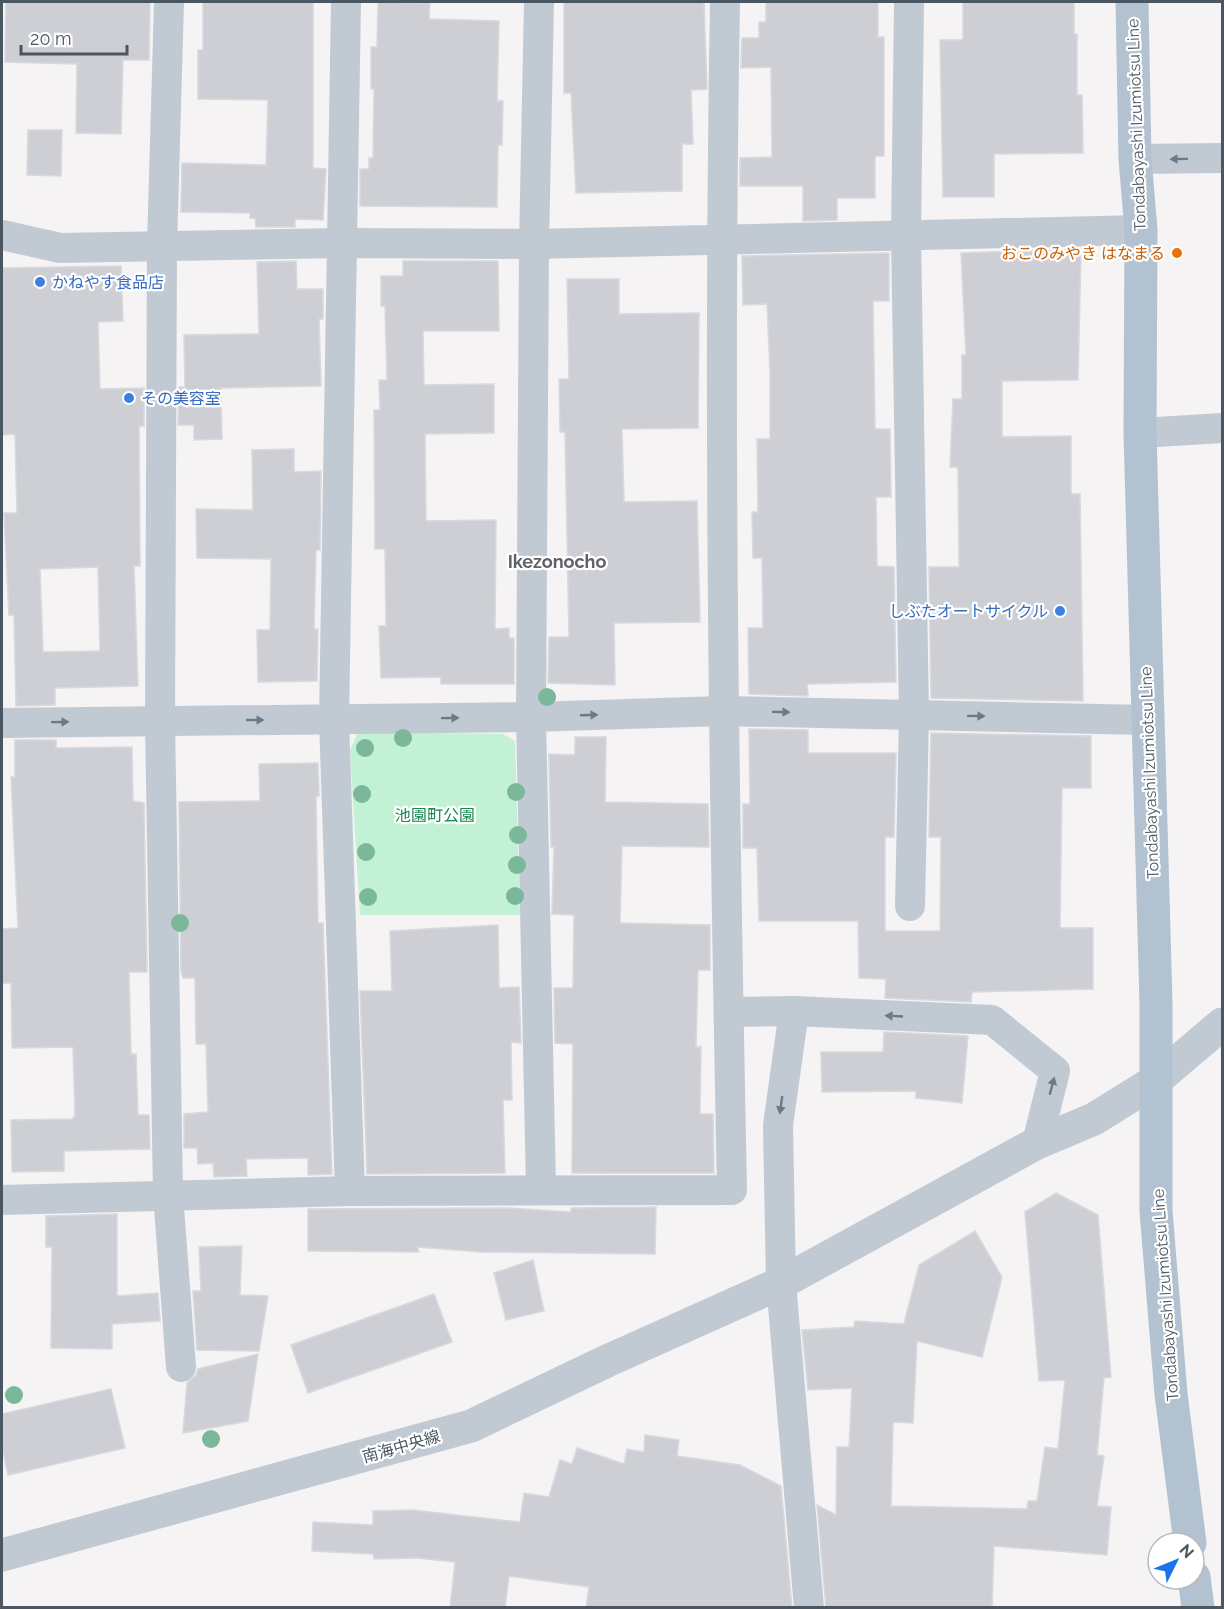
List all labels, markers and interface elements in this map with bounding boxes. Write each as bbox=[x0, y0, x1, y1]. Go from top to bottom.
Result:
scale bar bbox=[21, 18, 128, 56]
street label: Tondabayashi Izumiotsu Line bbox=[1123, 18, 1150, 232]
text: 20 m bbox=[30, 28, 72, 49]
one-way arrow bbox=[1169, 154, 1188, 163]
place label: おこのみやき はなまる bbox=[1001, 244, 1165, 263]
marker: おこのみやき はなまる bbox=[1170, 246, 1184, 260]
place label: かねやす食品店 bbox=[52, 273, 164, 292]
marker: かねやす食品店 bbox=[33, 275, 47, 289]
place label: その美容室 bbox=[141, 389, 221, 408]
marker: その美容室 bbox=[122, 391, 136, 405]
district label: Ikezonocho bbox=[508, 551, 606, 572]
place label: しぶたオートサイクル bbox=[889, 602, 1048, 621]
marker: しぶたオートサイクル bbox=[1053, 604, 1067, 618]
street label: Tondabayashi Izumiotsu Line bbox=[1136, 666, 1163, 880]
one-way arrow bbox=[772, 707, 791, 717]
one-way arrow bbox=[580, 710, 599, 720]
one-way arrow bbox=[967, 711, 986, 721]
one-way arrow bbox=[440, 713, 459, 723]
one-way arrow bbox=[245, 715, 264, 725]
one-way arrow bbox=[50, 717, 69, 727]
park label: 池園町公園 bbox=[395, 806, 475, 825]
one-way arrow bbox=[885, 1011, 904, 1020]
one-way arrow bbox=[1047, 1077, 1057, 1095]
one-way arrow bbox=[776, 1095, 786, 1114]
street label: Tondabayashi Izumiotsu Line bbox=[1149, 1188, 1182, 1402]
street label: 南海中央線 bbox=[360, 1426, 442, 1467]
north arrow bbox=[1146, 1531, 1206, 1591]
text: N bbox=[1175, 1540, 1198, 1562]

